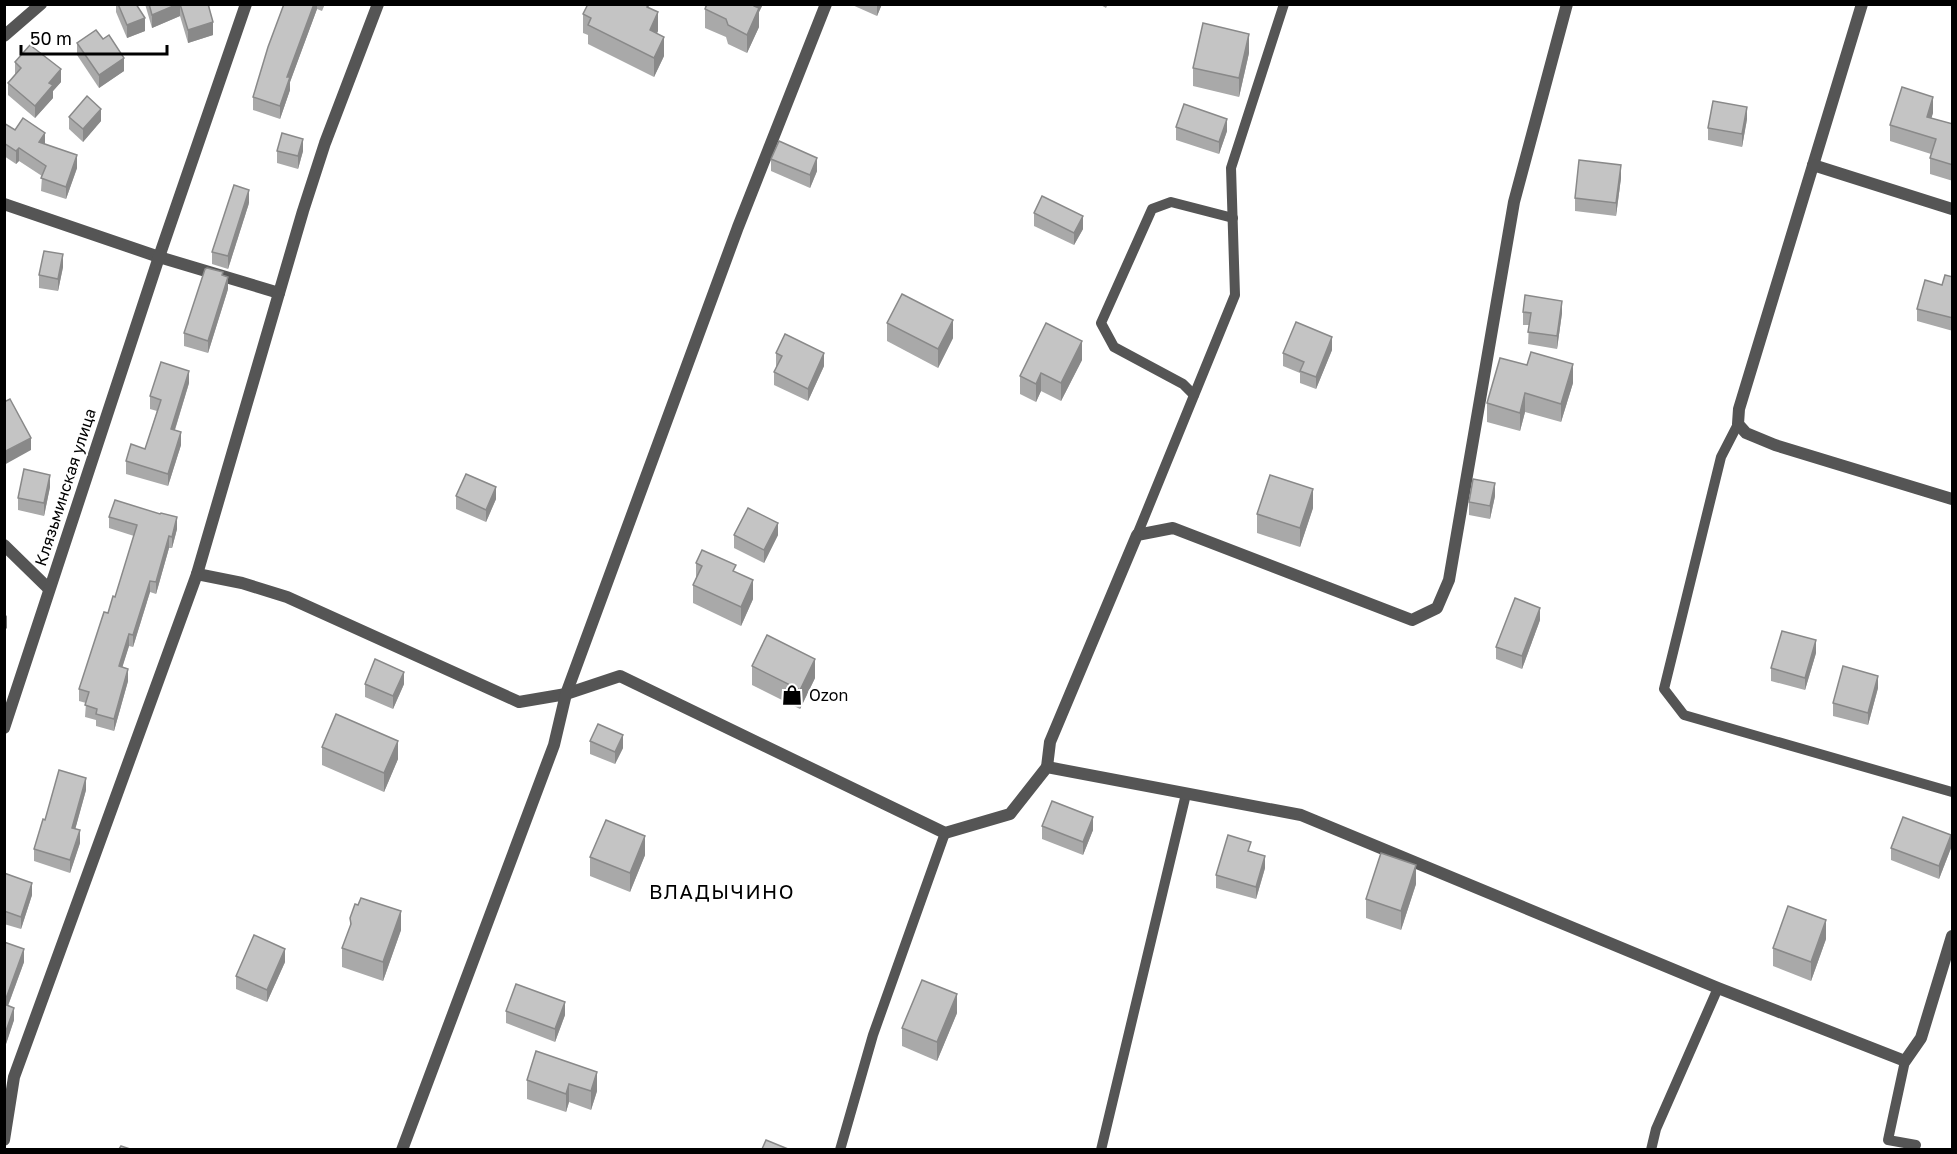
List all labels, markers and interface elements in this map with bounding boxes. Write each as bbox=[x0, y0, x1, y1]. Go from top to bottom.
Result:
scale bar bbox=[21, 18, 166, 56]
text: 50 m bbox=[30, 27, 72, 49]
street label: Клязьминская улица bbox=[30, 406, 100, 568]
shop icon: Ozon bbox=[780, 683, 804, 707]
place label: Ozon bbox=[809, 685, 848, 705]
district label: ВЛАДЫЧИНО bbox=[649, 879, 795, 903]

